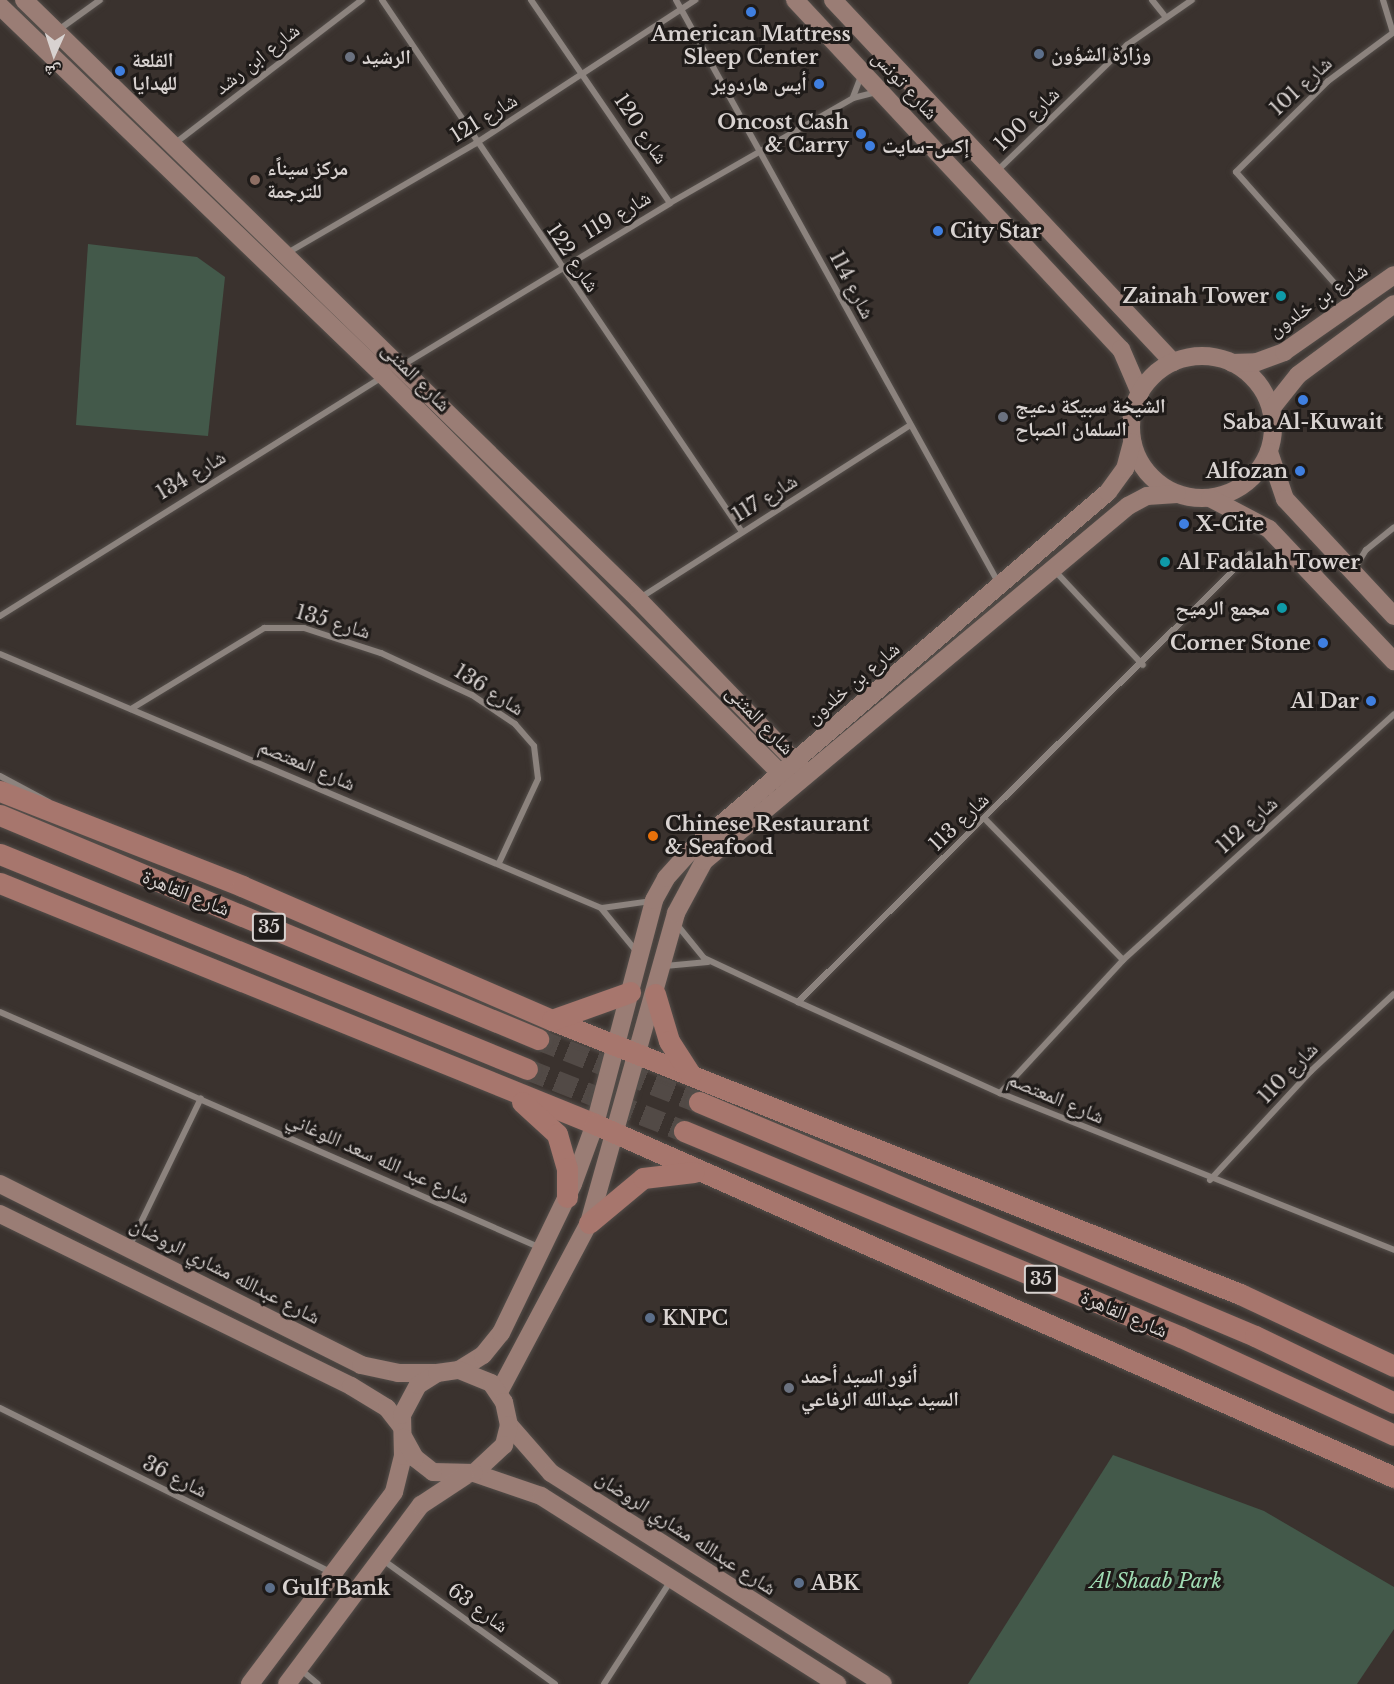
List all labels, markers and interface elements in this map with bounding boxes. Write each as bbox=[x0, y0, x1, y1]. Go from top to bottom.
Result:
marker: American Mattress Sleep Center bbox=[744, 5, 758, 19]
street label: شارع ابن رشد bbox=[209, 18, 305, 100]
place label: American Mattress Sleep Center bbox=[651, 22, 851, 69]
north arrow bbox=[24, 24, 84, 84]
place label: وزارة الشؤون bbox=[1051, 42, 1151, 66]
place label: الرشيد bbox=[362, 45, 411, 69]
street label: شارع تونس bbox=[867, 45, 943, 125]
marker: وزارة الشؤون bbox=[1032, 47, 1046, 61]
place label: القلعة للهدايا bbox=[132, 48, 177, 95]
marker: الرشيد bbox=[343, 50, 357, 64]
street label: شارع 101 bbox=[1265, 51, 1337, 121]
text: ش bbox=[44, 62, 62, 82]
marker: القلعة للهدايا bbox=[113, 64, 127, 78]
place label: أيس هاردوير bbox=[711, 72, 807, 96]
marker: أيس هاردوير bbox=[812, 77, 826, 91]
street label: شارع 100 bbox=[989, 82, 1065, 156]
street label: شارع 121 bbox=[446, 88, 522, 148]
street label: شارع 120 bbox=[609, 89, 673, 169]
place label: Oncost Cash & Carry bbox=[717, 110, 849, 157]
marker: Oncost Cash & Carry bbox=[854, 127, 868, 141]
place label: إكس-سايت bbox=[882, 134, 969, 158]
marker: إكس-سايت bbox=[863, 139, 877, 153]
place label: مركز سيناًء للترجمة bbox=[267, 156, 348, 203]
marker: مركز سيناًء للترجمة bbox=[248, 173, 262, 187]
street label: شارع 119 bbox=[579, 186, 655, 244]
street label: شارع 122 bbox=[541, 219, 605, 297]
place label: City Star bbox=[950, 219, 1042, 243]
marker: City Star bbox=[931, 224, 945, 238]
street label: شارع 114 bbox=[824, 247, 880, 323]
street label: شارع بن خلدون bbox=[1264, 258, 1372, 342]
place label: Zainah Tower bbox=[1122, 284, 1269, 308]
marker: Zainah Tower bbox=[1274, 289, 1288, 303]
street label: شارع المثنى bbox=[376, 337, 456, 417]
marker: Saba Al-Kuwait bbox=[1296, 393, 1310, 407]
place label: الشيخة سبيكة دعيج السلمان الصباح bbox=[1015, 394, 1166, 441]
marker: الشيخة سبيكة دعيج السلمان الصباح bbox=[996, 410, 1010, 424]
place label: Saba Al-Kuwait bbox=[1222, 410, 1384, 434]
street label: شارع 134 bbox=[152, 445, 230, 505]
place label: Alfozan bbox=[1206, 459, 1288, 483]
marker: Alfozan bbox=[1293, 464, 1307, 478]
street label: شارع 117 bbox=[728, 469, 802, 527]
place label: X-Cite bbox=[1196, 512, 1264, 536]
marker: X-Cite bbox=[1177, 517, 1191, 531]
place label: Al Fadalah Tower bbox=[1177, 550, 1361, 574]
marker: Al Fadalah Tower bbox=[1158, 555, 1172, 569]
place label: مجمع الرميح bbox=[1175, 596, 1270, 620]
street label: شارع 135 bbox=[293, 600, 373, 644]
marker: مجمع الرميح bbox=[1275, 601, 1289, 615]
place label: Corner Stone bbox=[1170, 631, 1311, 655]
marker: Corner Stone bbox=[1316, 636, 1330, 650]
street label: شارع بن خلدون bbox=[801, 637, 905, 729]
street label: شارع 136 bbox=[450, 659, 528, 721]
street label: شارع المثنى bbox=[721, 680, 799, 760]
place label: Al Dar bbox=[1291, 689, 1359, 713]
marker: Al Dar bbox=[1364, 694, 1378, 708]
street label: شارع المعتصم bbox=[255, 734, 359, 796]
street label: شارع 113 bbox=[924, 788, 994, 856]
street label: شارع 112 bbox=[1212, 791, 1282, 859]
place label: Chinese Restaurant & Seafood bbox=[665, 813, 870, 860]
marker: Chinese Restaurant & Seafood bbox=[646, 829, 660, 843]
street label: شارع القاهرة bbox=[139, 865, 233, 921]
road number: 35 bbox=[251, 912, 287, 942]
street label: شارع 110 bbox=[1253, 1037, 1323, 1109]
street label: شارع المعتصم bbox=[1004, 1067, 1108, 1129]
street label: شارع عبد الله سعد اللوغاني bbox=[283, 1107, 473, 1209]
street label: شارع عبدالله مشاري الروضان bbox=[126, 1213, 324, 1329]
road number: 35 bbox=[1023, 1264, 1059, 1294]
street label: شارع القاهرة bbox=[1077, 1285, 1171, 1343]
place label: KNPC bbox=[662, 1306, 728, 1330]
marker: KNPC bbox=[643, 1311, 657, 1325]
place label: أنور السيد أحمد السيد عبدالله الرفاعي bbox=[801, 1364, 959, 1411]
marker: أنور السيد أحمد السيد عبدالله الرفاعي bbox=[782, 1381, 796, 1395]
street label: شارع 36 bbox=[139, 1451, 211, 1503]
street label: شارع عبدالله مشاري الروضان bbox=[591, 1466, 781, 1600]
park label: Al Shaab Park bbox=[1090, 1569, 1222, 1593]
place label: ABK bbox=[811, 1571, 860, 1595]
place label: Gulf Bank bbox=[282, 1576, 390, 1600]
marker: ABK bbox=[792, 1576, 806, 1590]
street label: شارع 63 bbox=[443, 1578, 513, 1638]
marker: Gulf Bank bbox=[263, 1581, 277, 1595]

